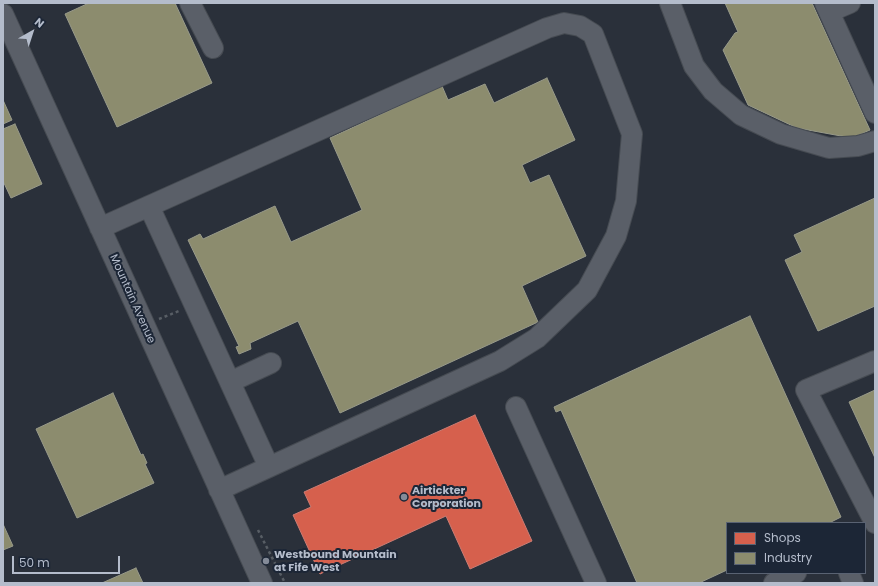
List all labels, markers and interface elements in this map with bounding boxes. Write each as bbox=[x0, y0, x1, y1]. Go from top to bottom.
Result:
north arrow bbox=[12, 12, 52, 52]
text: N bbox=[31, 14, 48, 31]
street label: Mountain Avenue bbox=[106, 252, 158, 346]
place label: Airtickter Corporation bbox=[412, 484, 481, 510]
marker: Airtickter Corporation bbox=[399, 492, 409, 502]
legend bbox=[726, 522, 866, 574]
text: Shops bbox=[764, 529, 801, 546]
scale bar bbox=[14, 548, 122, 574]
place label: Westbound Mountain at Fife West bbox=[274, 548, 397, 574]
text: Industry bbox=[764, 549, 812, 566]
text: 50 m bbox=[19, 554, 50, 571]
marker: Westbound Mountain at Fife West bbox=[261, 556, 271, 566]

